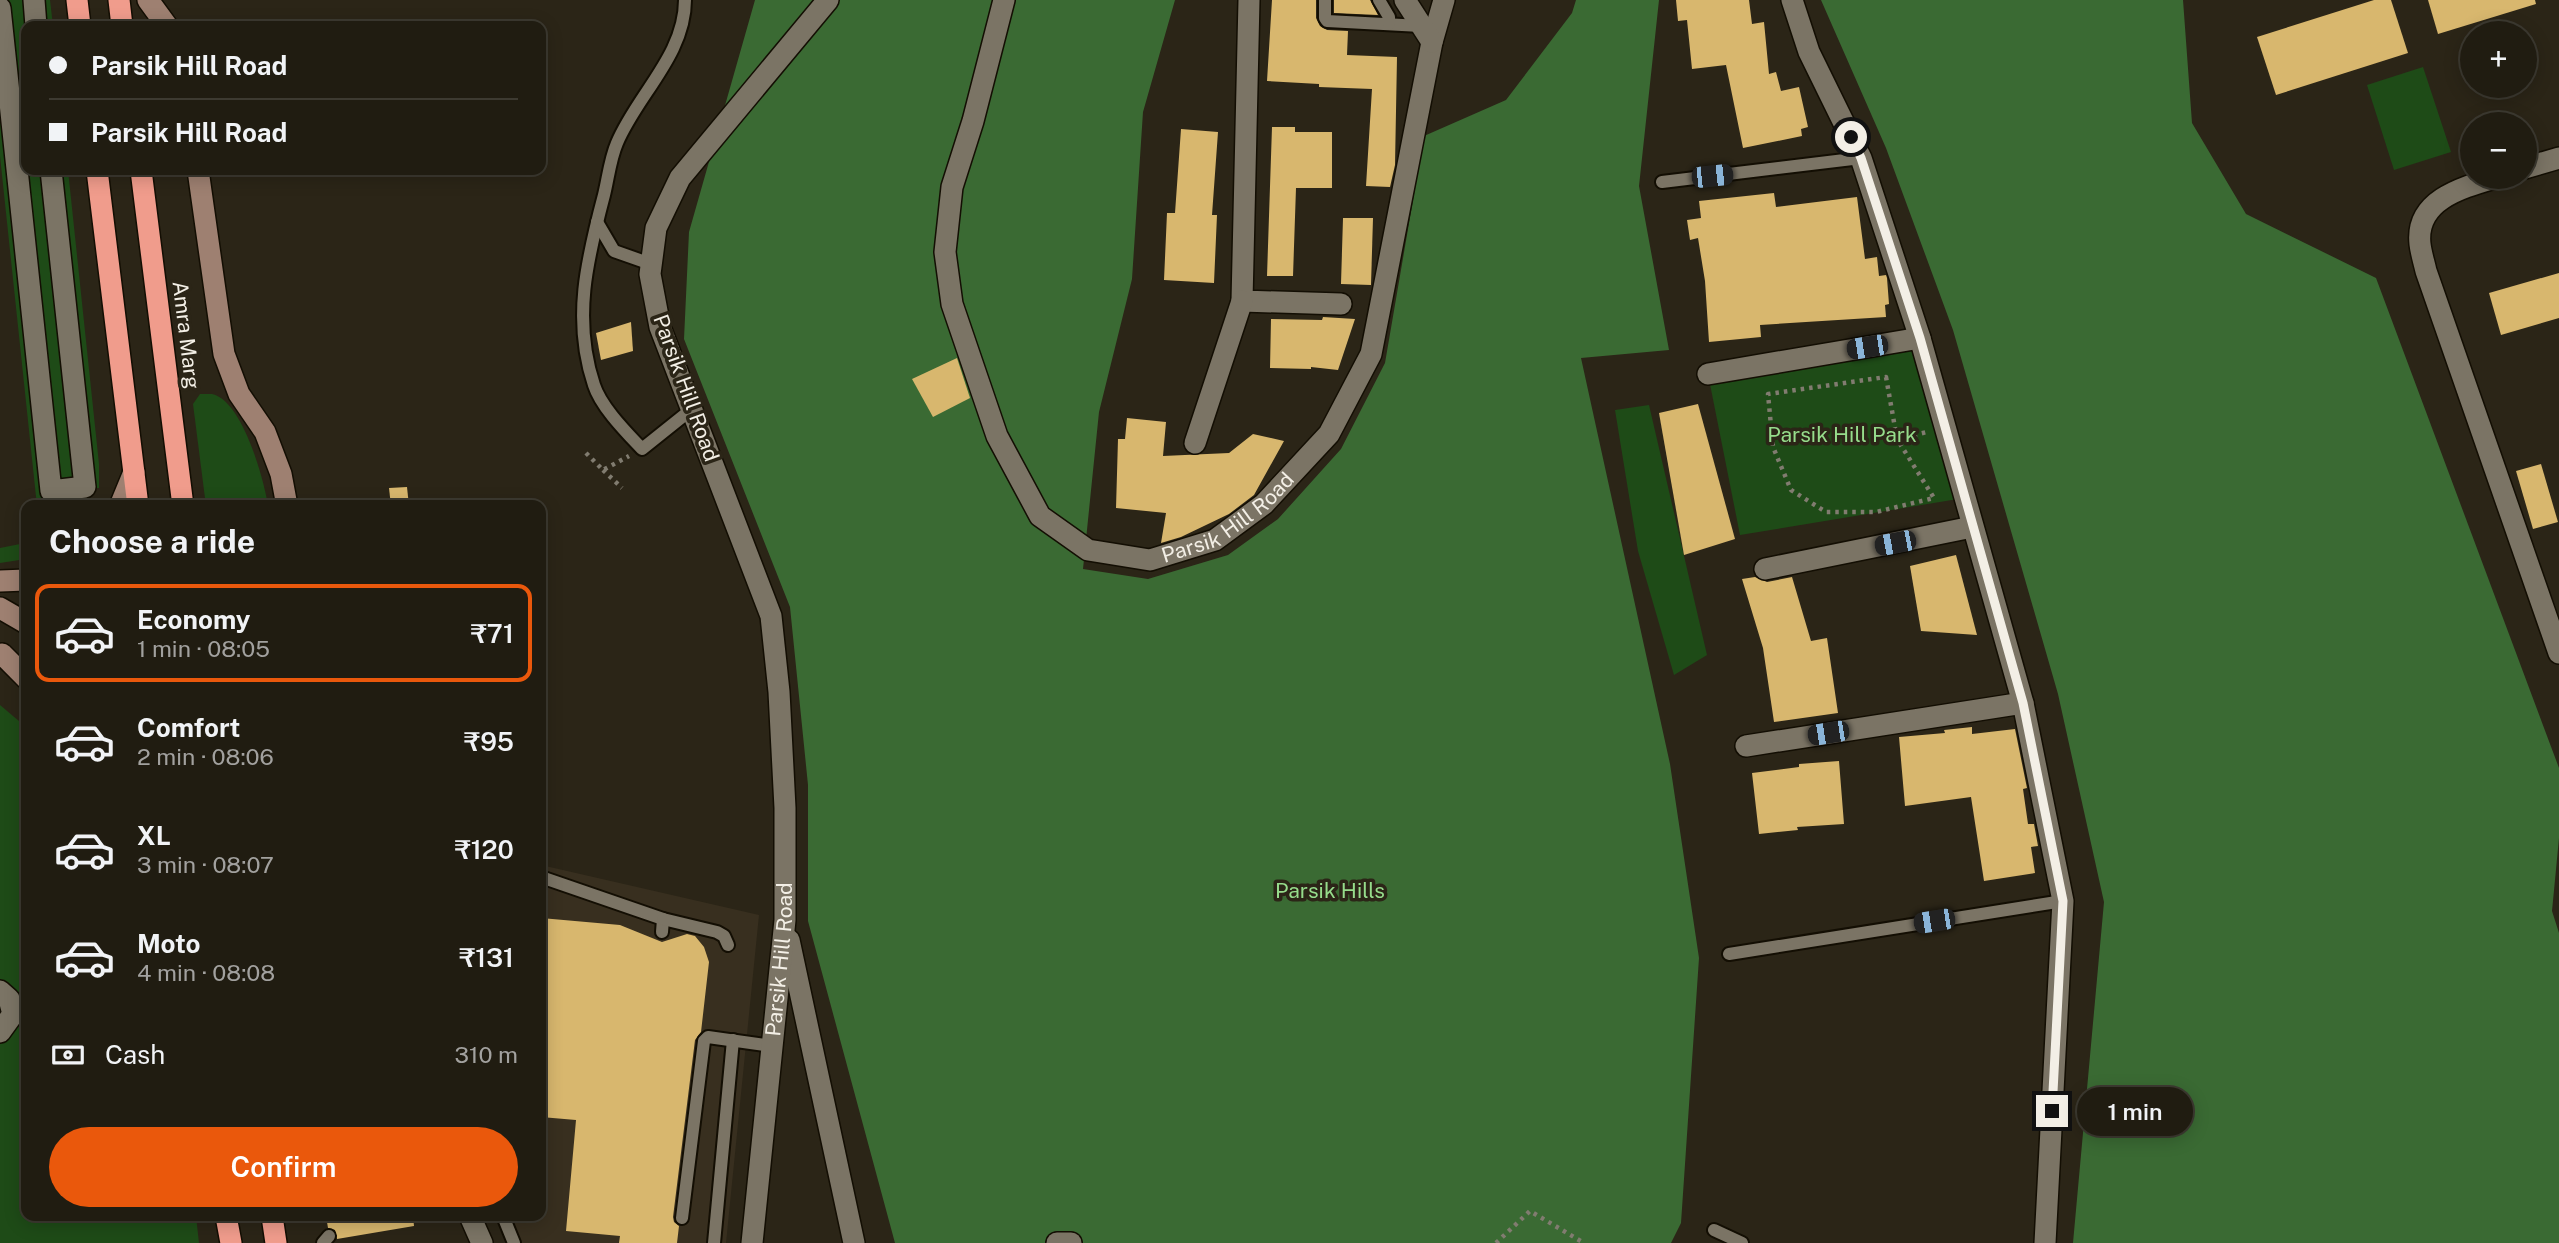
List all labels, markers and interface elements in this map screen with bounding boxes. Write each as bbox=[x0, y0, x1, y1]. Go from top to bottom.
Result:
map controls bbox=[2460, 21, 2537, 189]
button: + bbox=[2460, 21, 2537, 98]
text: Parsik Hill Road bbox=[91, 50, 287, 81]
button: − bbox=[2460, 112, 2537, 189]
text: Parsik Hill Road bbox=[91, 117, 287, 148]
route start bbox=[1835, 121, 1867, 153]
car bbox=[1691, 163, 1734, 189]
street label: Amra Marg bbox=[167, 279, 206, 390]
street label: Parsik Hill Road bbox=[648, 311, 725, 465]
car bbox=[1845, 333, 1890, 361]
park label: Parsik Hill Park bbox=[1767, 422, 1917, 447]
street label: Parsik Hill Road bbox=[1158, 467, 1299, 568]
text: Choose a ride bbox=[49, 523, 255, 560]
car bbox=[1873, 529, 1918, 557]
icon: car bbox=[53, 602, 116, 665]
text: Economy bbox=[137, 604, 250, 635]
text: ₹71 bbox=[471, 618, 514, 649]
text: 1 min · 08:05 bbox=[137, 635, 270, 662]
icon: car bbox=[53, 710, 116, 773]
text: Comfort bbox=[137, 712, 240, 743]
car bbox=[1806, 719, 1851, 747]
text: ₹95 bbox=[464, 726, 514, 757]
text: 2 min · 08:06 bbox=[137, 743, 274, 770]
icon: car bbox=[53, 818, 116, 881]
text: XL bbox=[137, 820, 171, 851]
text: ₹120 bbox=[455, 834, 514, 865]
text: 3 min · 08:07 bbox=[137, 851, 274, 878]
park label: Parsik Hills bbox=[1275, 878, 1385, 903]
street label: Parsik Hill Road bbox=[760, 882, 797, 1038]
car bbox=[1912, 907, 1957, 935]
icon: car bbox=[53, 926, 116, 989]
text: Moto bbox=[137, 928, 200, 959]
text: ₹131 bbox=[459, 942, 514, 973]
text: 4 min · 08:08 bbox=[137, 959, 275, 986]
icon: cash bbox=[49, 1036, 87, 1074]
text: Cash bbox=[105, 1039, 165, 1070]
text: 310 m bbox=[455, 1041, 518, 1068]
callout: 1 min bbox=[2076, 1086, 2192, 1136]
route end bbox=[2036, 1095, 2068, 1127]
text: 1 min bbox=[2108, 1098, 2162, 1125]
button: Confirm bbox=[49, 1127, 518, 1207]

